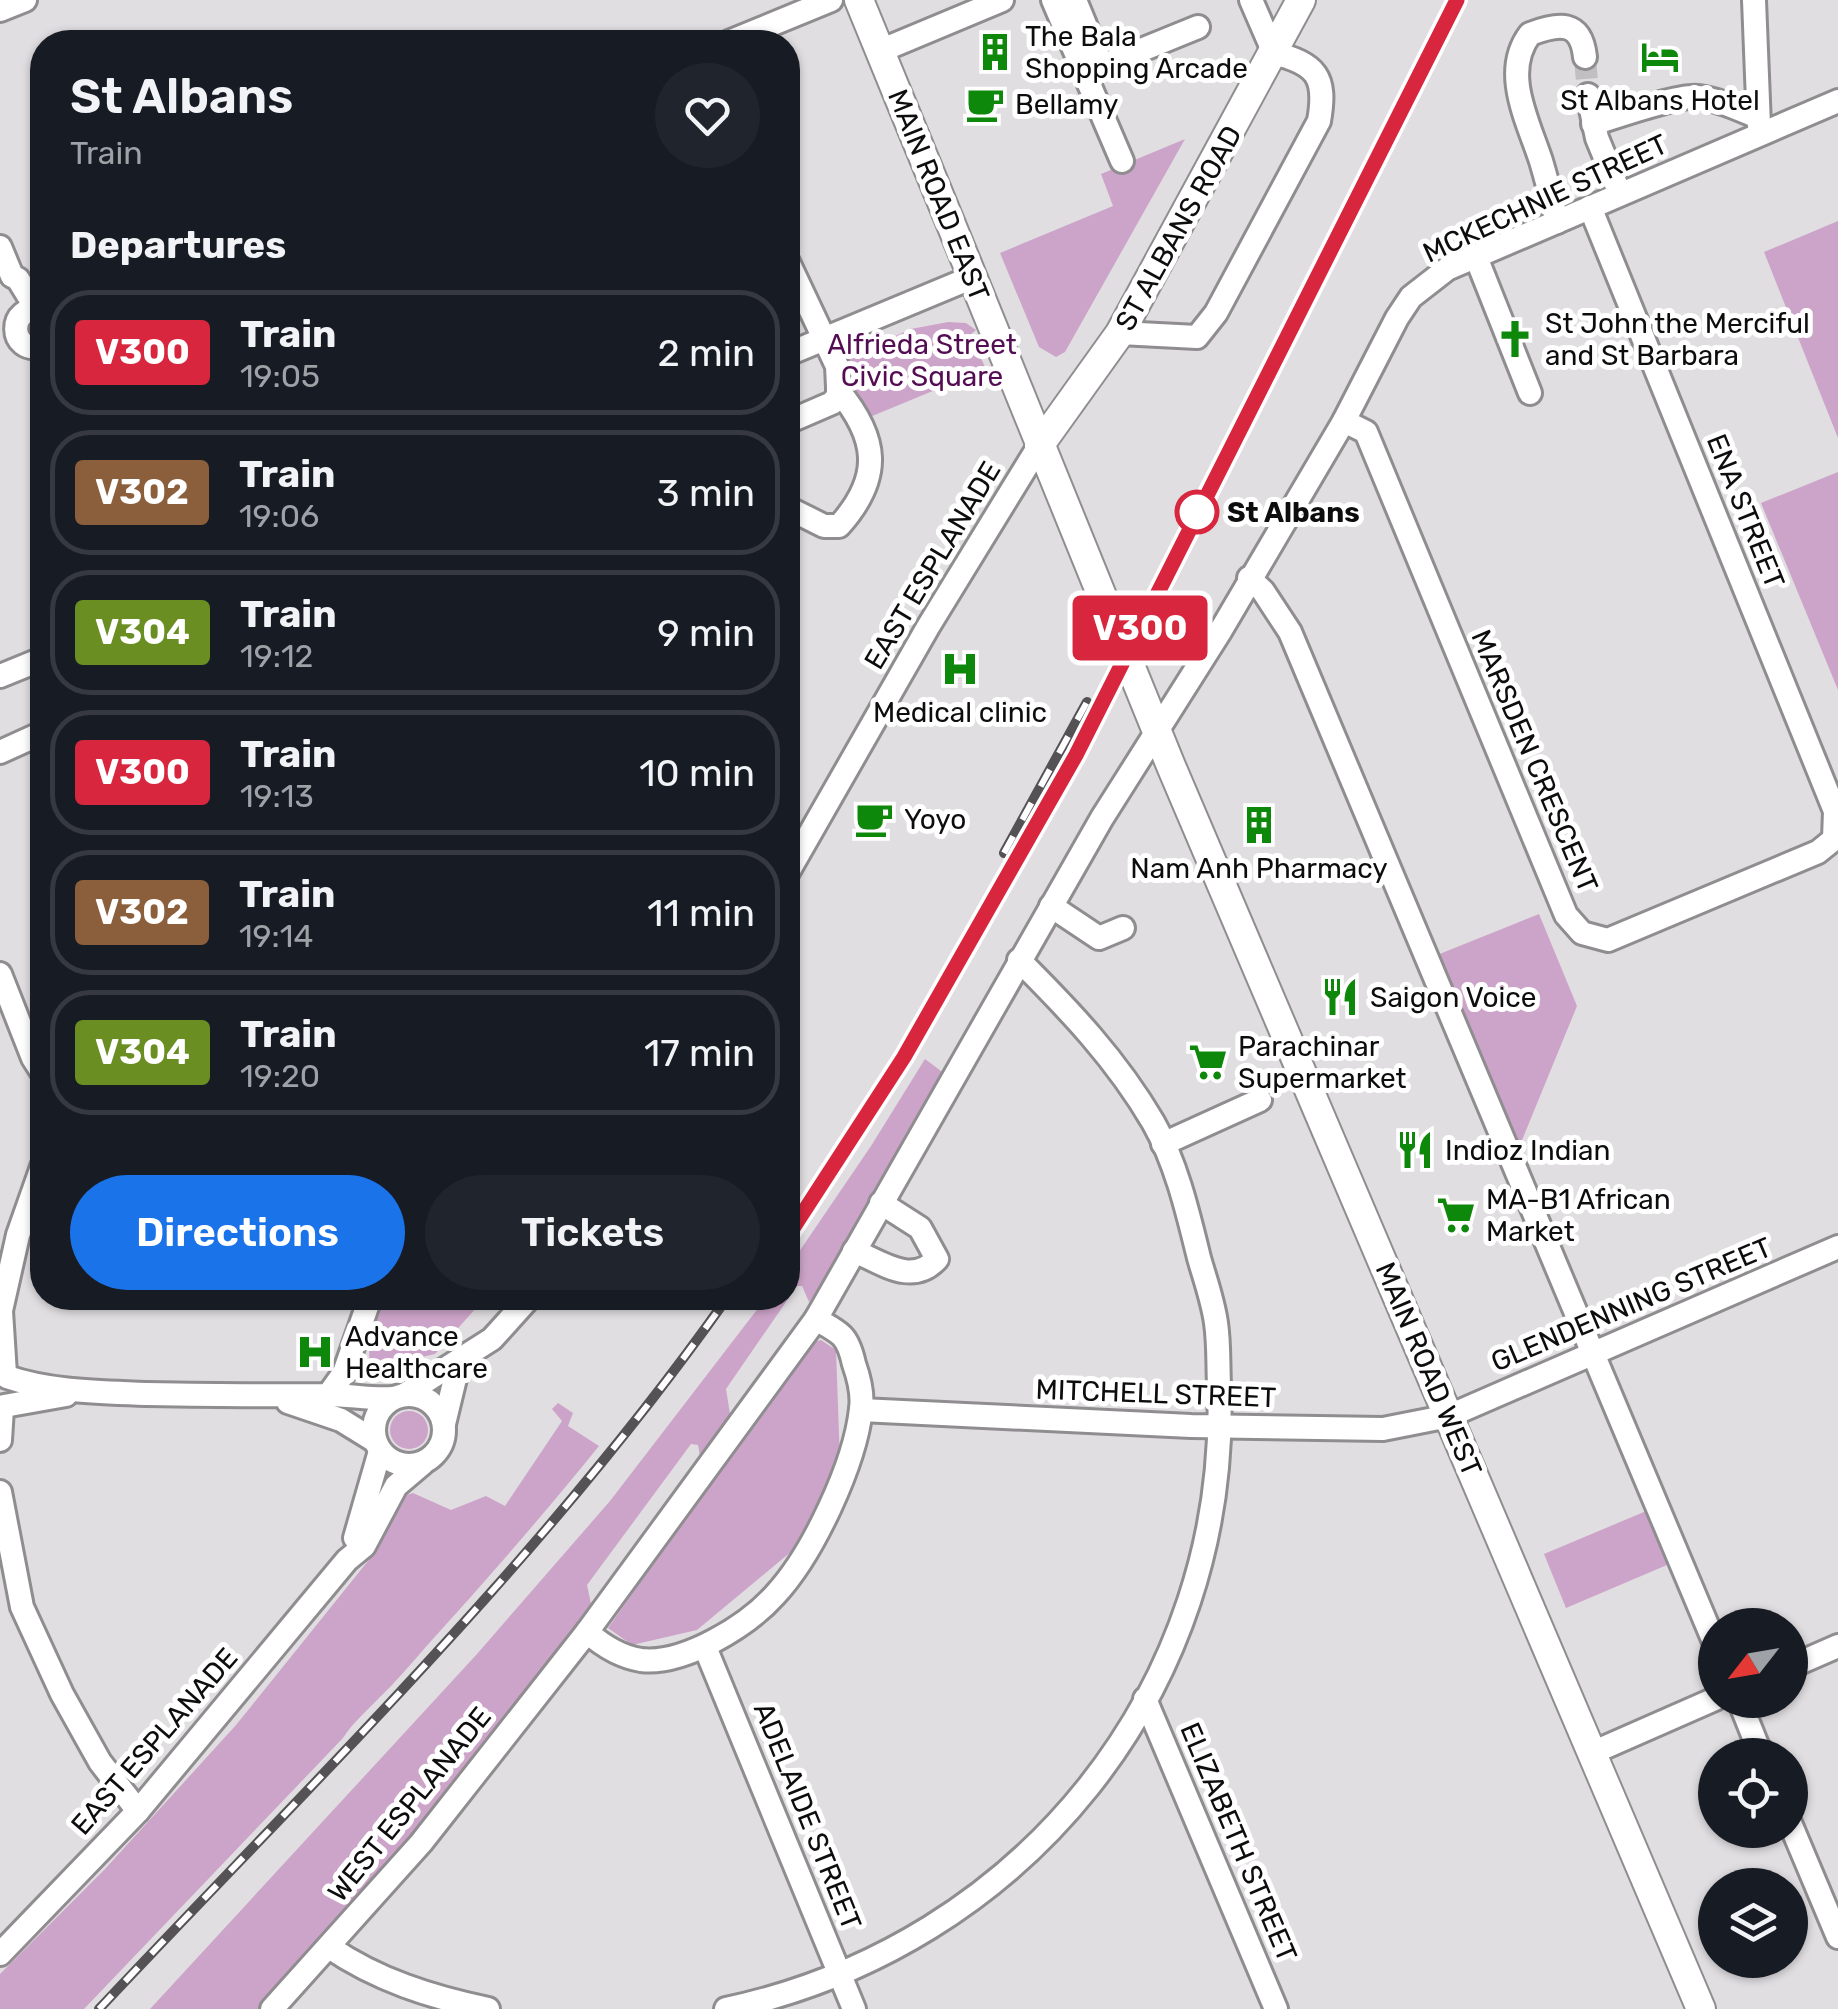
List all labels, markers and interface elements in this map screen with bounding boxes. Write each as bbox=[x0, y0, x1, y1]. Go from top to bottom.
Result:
place label: The Bala Shopping Arcade bbox=[1025, 20, 1248, 85]
building icon: The Bala Shopping Arcade bbox=[974, 31, 1016, 73]
hotel icon: St Albans Hotel bbox=[1639, 36, 1681, 78]
button: heart bbox=[655, 63, 760, 168]
text: St Albans bbox=[70, 68, 293, 125]
cafe icon: Bellamy bbox=[964, 83, 1006, 125]
street label: MAIN ROAD EAST bbox=[881, 84, 996, 306]
place label: St Albans Hotel bbox=[1560, 84, 1760, 117]
place label: Bellamy bbox=[1015, 88, 1118, 121]
street label: ST ALBANS ROAD bbox=[1108, 120, 1248, 337]
street label: MCKECHNIE STREET bbox=[1418, 127, 1673, 270]
text: Train bbox=[70, 134, 143, 172]
text: Departures bbox=[70, 222, 286, 268]
place label: St John the Merciful and St Barbara bbox=[1545, 307, 1810, 372]
text: Train bbox=[240, 311, 337, 357]
church icon: St John the Merciful and St Barbara bbox=[1494, 318, 1536, 360]
park label: Alfrieda Street Civic Square bbox=[827, 328, 1017, 393]
text: 2 min bbox=[657, 330, 755, 376]
text: V300 bbox=[95, 331, 190, 373]
text: 19:05 bbox=[240, 357, 320, 395]
street label: ENA STREET bbox=[1700, 429, 1791, 593]
text: Train bbox=[239, 451, 335, 497]
street label: EAST ESPLANADE bbox=[857, 455, 1007, 675]
text: 3 min bbox=[657, 470, 755, 516]
text: V302 bbox=[95, 471, 189, 513]
marker: St Albans bbox=[1176, 491, 1218, 533]
place label: St Albans bbox=[1227, 496, 1360, 529]
text: 19:06 bbox=[239, 497, 319, 535]
text: Train bbox=[240, 591, 337, 637]
line badge: V300 bbox=[1070, 596, 1210, 660]
text: V300 bbox=[1093, 607, 1187, 649]
text: 9 min bbox=[657, 610, 755, 656]
text: V304 bbox=[95, 611, 190, 653]
street label: MARSDEN CRESCENT bbox=[1464, 625, 1605, 897]
text: 19:12 bbox=[240, 637, 313, 675]
hospital icon: Medical clinic bbox=[939, 648, 981, 690]
place label: Medical clinic bbox=[873, 696, 1047, 729]
text: Train bbox=[240, 731, 337, 777]
text: 10 min bbox=[639, 750, 755, 796]
text: V300 bbox=[95, 751, 190, 793]
text: 19:13 bbox=[240, 777, 314, 815]
cafe icon: Yoyo bbox=[853, 798, 895, 840]
place label: Yoyo bbox=[904, 803, 966, 836]
building icon: Nam Anh Pharmacy bbox=[1238, 804, 1280, 846]
place label: Nam Anh Pharmacy bbox=[1130, 852, 1388, 885]
text: Train bbox=[239, 871, 335, 917]
text: 11 min bbox=[647, 890, 755, 936]
text: V302 bbox=[95, 891, 189, 933]
text: 19:14 bbox=[239, 917, 313, 955]
restaurant icon: Saigon Voice bbox=[1319, 976, 1361, 1018]
place label: Saigon Voice bbox=[1370, 981, 1536, 1014]
text: Train bbox=[240, 1011, 337, 1057]
text: 17 min bbox=[644, 1030, 755, 1076]
place label: Parachinar Supermarket bbox=[1238, 1030, 1407, 1095]
text: V304 bbox=[95, 1031, 190, 1073]
supermarket icon: Parachinar Supermarket bbox=[1187, 1041, 1229, 1083]
text: 19:20 bbox=[240, 1057, 320, 1095]
restaurant icon: Indioz Indian bbox=[1394, 1129, 1436, 1171]
place label: Indioz Indian bbox=[1445, 1134, 1611, 1167]
button: Directions bbox=[70, 1175, 405, 1290]
button: Tickets bbox=[425, 1175, 760, 1290]
place label: MA-B1 African Market bbox=[1486, 1183, 1671, 1248]
supermarket icon: MA-B1 African Market bbox=[1435, 1194, 1477, 1236]
street label: GLENDENNING STREET bbox=[1486, 1230, 1776, 1379]
street label: MAIN ROAD WEST bbox=[1369, 1257, 1488, 1481]
place label: Advance Healthcare bbox=[345, 1320, 488, 1385]
hospital icon: Advance Healthcare bbox=[294, 1331, 336, 1373]
street label: MITCHELL STREET bbox=[1035, 1373, 1277, 1414]
north arrow bbox=[1698, 1608, 1808, 1718]
map controls bbox=[1698, 1608, 1808, 1978]
street label: EAST ESPLANADE bbox=[64, 1641, 244, 1841]
street label: ADELAIDE STREET bbox=[747, 1698, 868, 1935]
street label: WEST ESPLANADE bbox=[321, 1701, 498, 1908]
street label: ELIZABETH STREET bbox=[1173, 1718, 1304, 1967]
button: locate bbox=[1698, 1738, 1808, 1848]
button: layers bbox=[1698, 1868, 1808, 1978]

